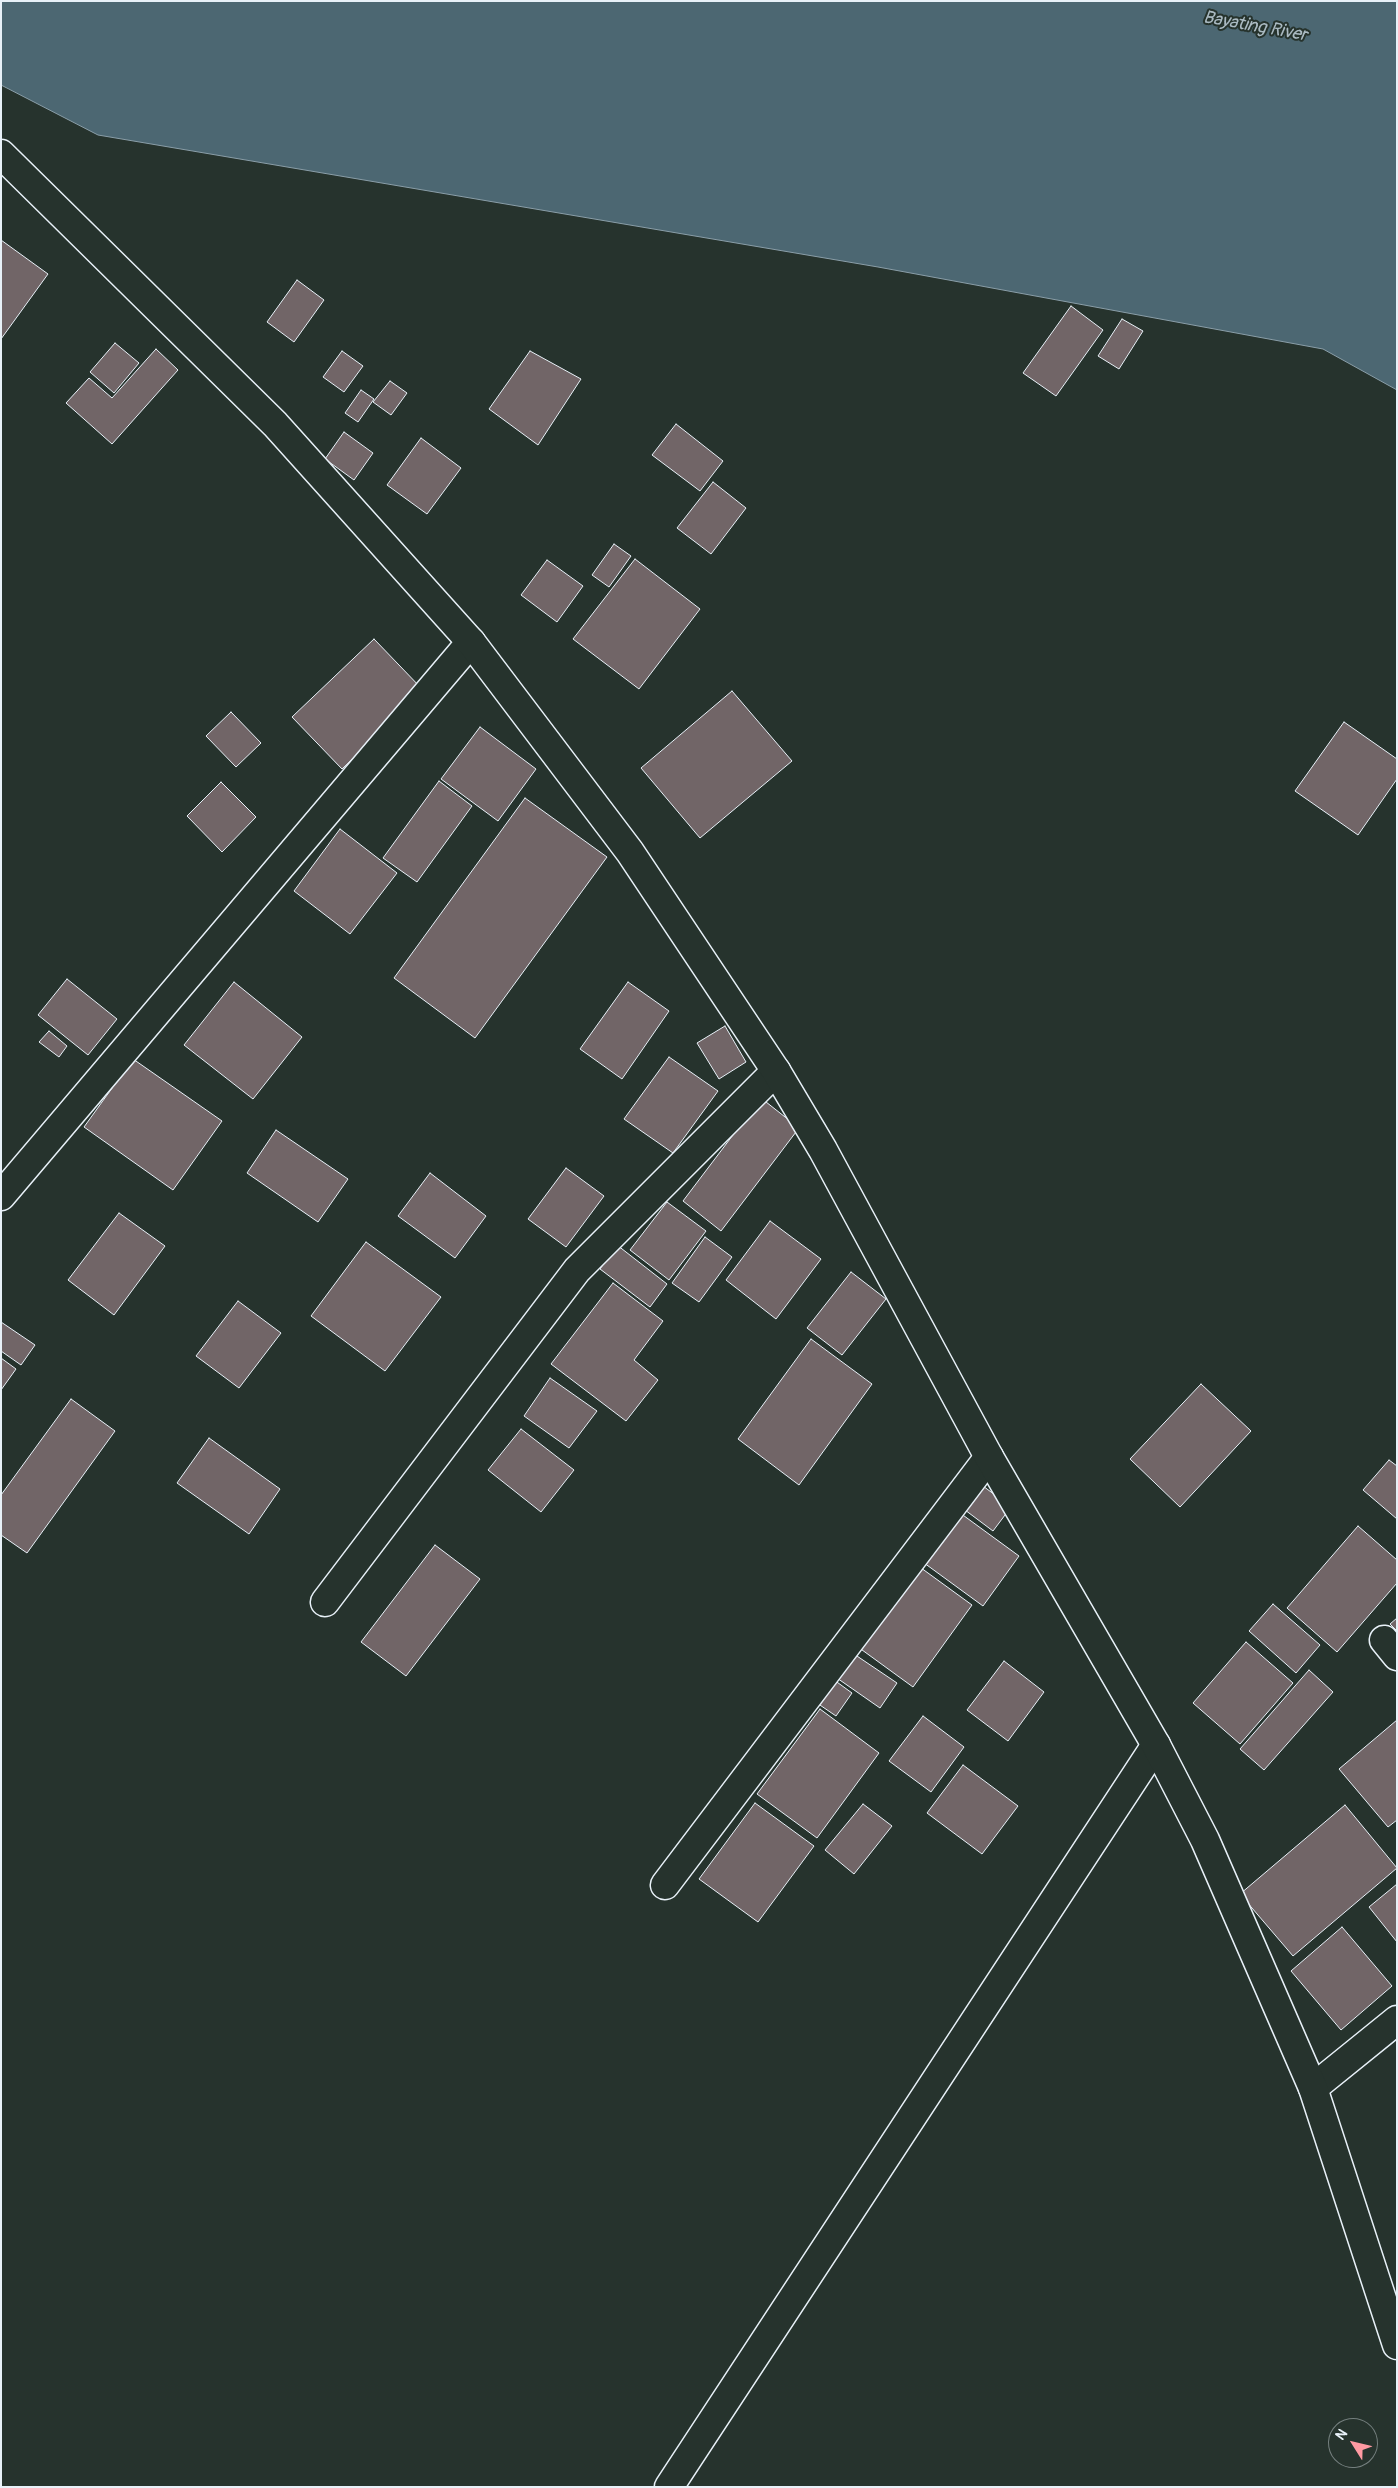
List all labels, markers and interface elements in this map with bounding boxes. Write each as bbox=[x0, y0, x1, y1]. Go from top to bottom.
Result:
water label: Bayating River bbox=[1201, 7, 1309, 47]
north arrow bbox=[1328, 2418, 1378, 2468]
text: N bbox=[1332, 2426, 1351, 2443]

